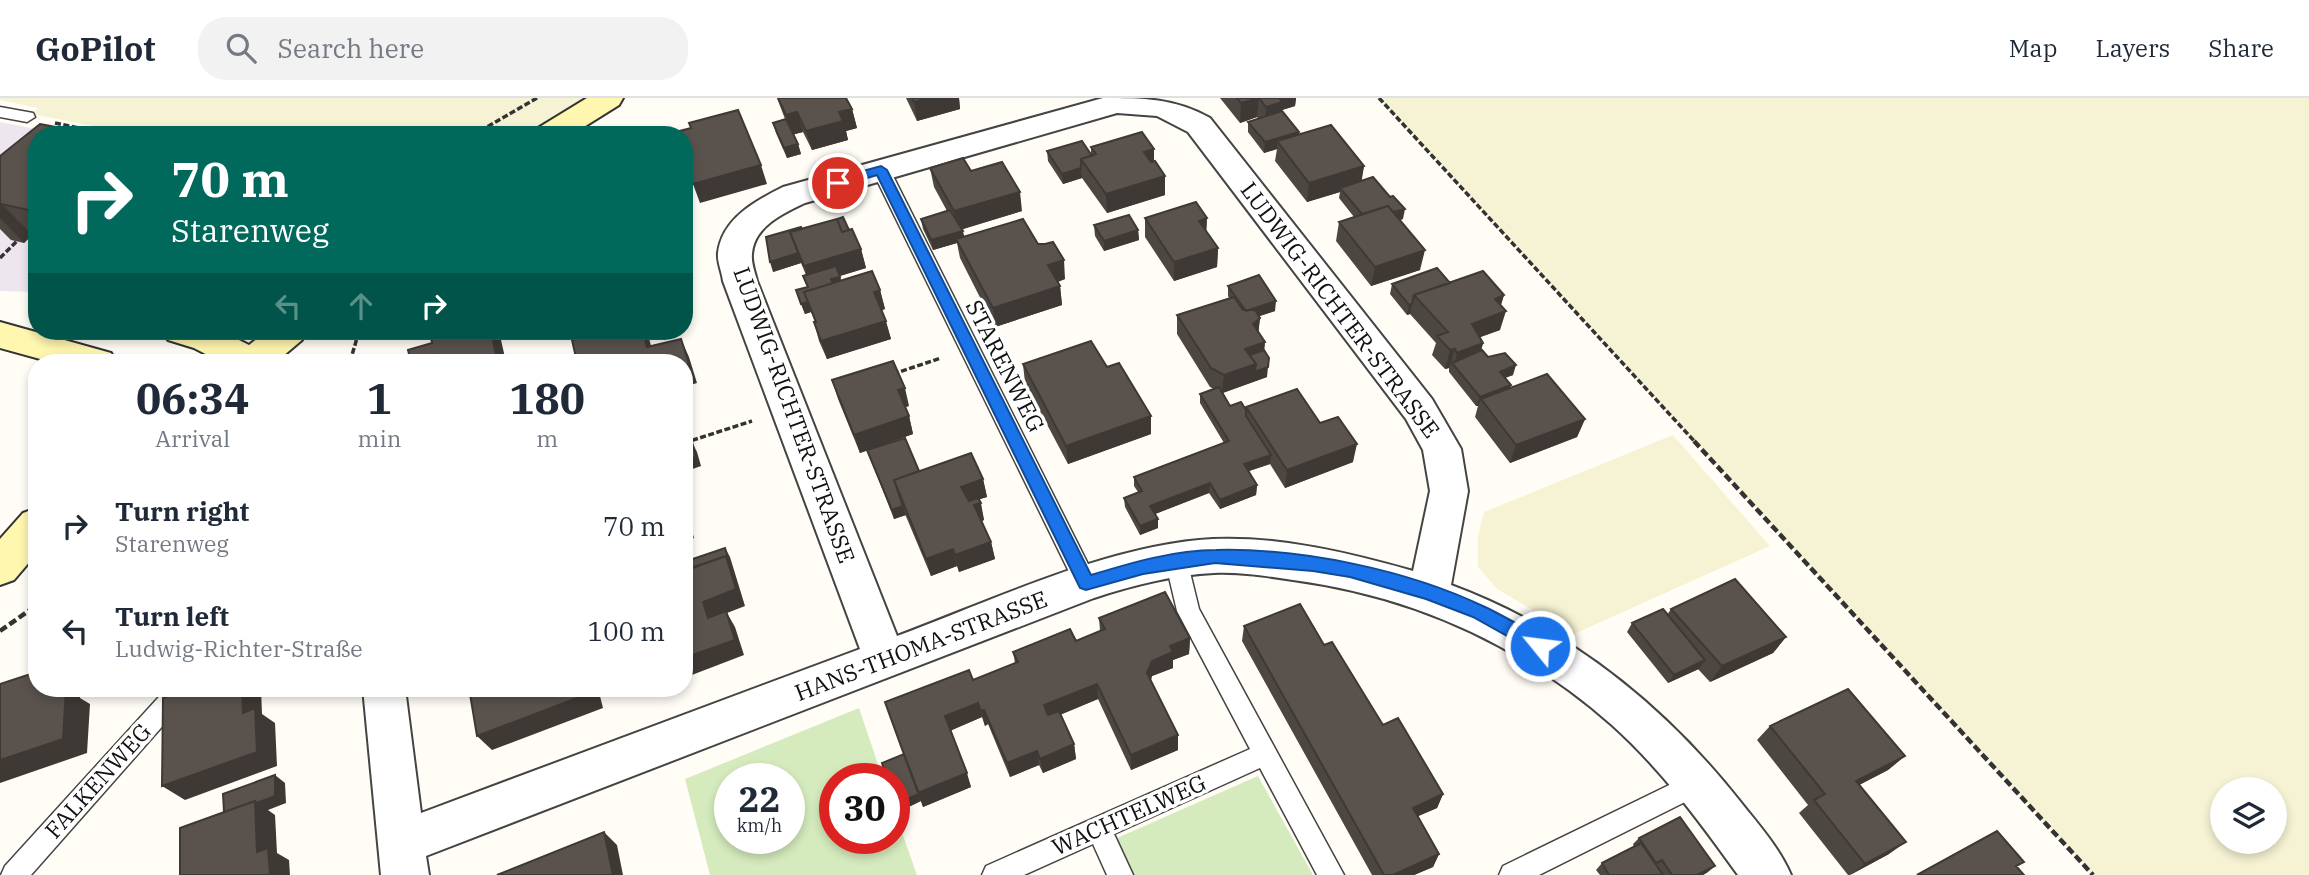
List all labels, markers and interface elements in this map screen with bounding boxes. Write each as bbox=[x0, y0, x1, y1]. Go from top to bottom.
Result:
search box bbox=[198, 17, 688, 80]
text: GoPilot bbox=[35, 27, 156, 70]
icon: search bbox=[222, 29, 260, 67]
text: Search here bbox=[278, 31, 424, 65]
text: Map bbox=[2009, 32, 2057, 64]
text: Layers bbox=[2095, 32, 2170, 64]
text: Share bbox=[2208, 32, 2274, 64]
text: 70 m bbox=[171, 147, 289, 210]
pin bbox=[808, 153, 868, 213]
icon: right bbox=[56, 154, 147, 245]
icon: arrive bbox=[819, 164, 857, 202]
street label: LUDWIG-RICHTER-STRASSE bbox=[1235, 175, 1447, 443]
text: Starenweg bbox=[171, 209, 329, 251]
street label: LUDWIG-RICHTER-STRASSE bbox=[727, 262, 863, 567]
icon: left bbox=[269, 287, 307, 325]
icon: ahead bbox=[342, 287, 380, 325]
icon: right bbox=[415, 287, 453, 325]
street label: STARENWEG bbox=[960, 294, 1052, 437]
text: 06:34 bbox=[136, 371, 250, 426]
text: 1 bbox=[367, 371, 392, 426]
text: 180 bbox=[509, 371, 585, 426]
text: Arrival bbox=[155, 423, 230, 453]
text: min bbox=[358, 423, 401, 453]
text: m bbox=[536, 423, 558, 453]
text: Turn right bbox=[115, 494, 249, 528]
icon: right bbox=[56, 507, 94, 545]
text: 70 m bbox=[603, 509, 665, 543]
text: Starenweg bbox=[115, 528, 229, 558]
street label: HANS-THOMA-STRASSE bbox=[790, 583, 1051, 707]
text: Turn left bbox=[115, 599, 229, 633]
position arrow bbox=[1503, 609, 1577, 683]
icon: left bbox=[56, 612, 94, 650]
text: 100 m bbox=[587, 614, 665, 648]
text: Ludwig-Richter-Straße bbox=[115, 633, 363, 663]
street label: FALKENWEG bbox=[38, 716, 157, 844]
speed limit sign: 30 bbox=[819, 763, 910, 854]
street label: WACHTELWEG bbox=[1047, 767, 1210, 861]
text: 22 bbox=[738, 776, 781, 822]
map controls bbox=[2210, 777, 2287, 854]
button: layers bbox=[2210, 777, 2287, 854]
text: km/h bbox=[737, 814, 782, 837]

